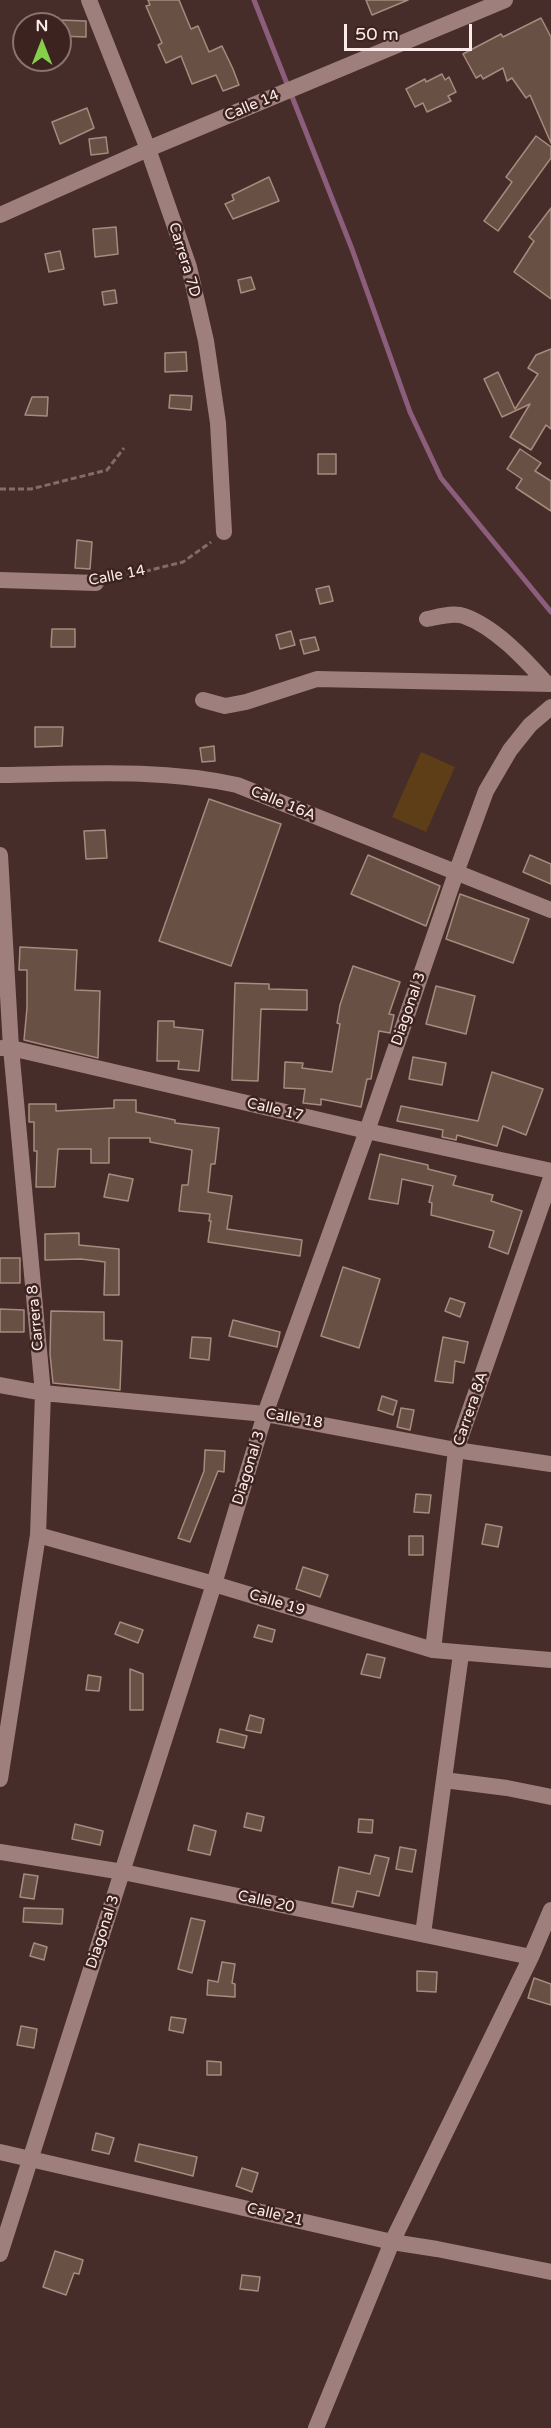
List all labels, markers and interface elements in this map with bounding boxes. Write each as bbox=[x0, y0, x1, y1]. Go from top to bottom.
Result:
north arrow bbox=[12, 12, 72, 72]
scale bar bbox=[347, 12, 474, 50]
text: N bbox=[36, 16, 48, 36]
text: 50 m bbox=[355, 23, 399, 45]
street label: Calle 14 bbox=[222, 86, 282, 126]
street label: Carrera 7D bbox=[164, 220, 204, 300]
street label: Calle 14 bbox=[87, 562, 147, 590]
street label: Calle 16A bbox=[248, 783, 318, 825]
street label: Diagonal 3 bbox=[388, 970, 430, 1048]
street label: Calle 17 bbox=[245, 1095, 305, 1125]
street label: Carrera 8 bbox=[24, 1284, 48, 1352]
street label: Carrera 8A bbox=[450, 1370, 492, 1448]
street label: Calle 18 bbox=[264, 1405, 324, 1433]
street label: Diagonal 3 bbox=[229, 1429, 269, 1507]
street label: Calle 19 bbox=[247, 1586, 307, 1620]
street label: Calle 20 bbox=[236, 1887, 296, 1917]
street label: Diagonal 3 bbox=[83, 1893, 123, 1971]
street label: Calle 21 bbox=[245, 2200, 305, 2230]

